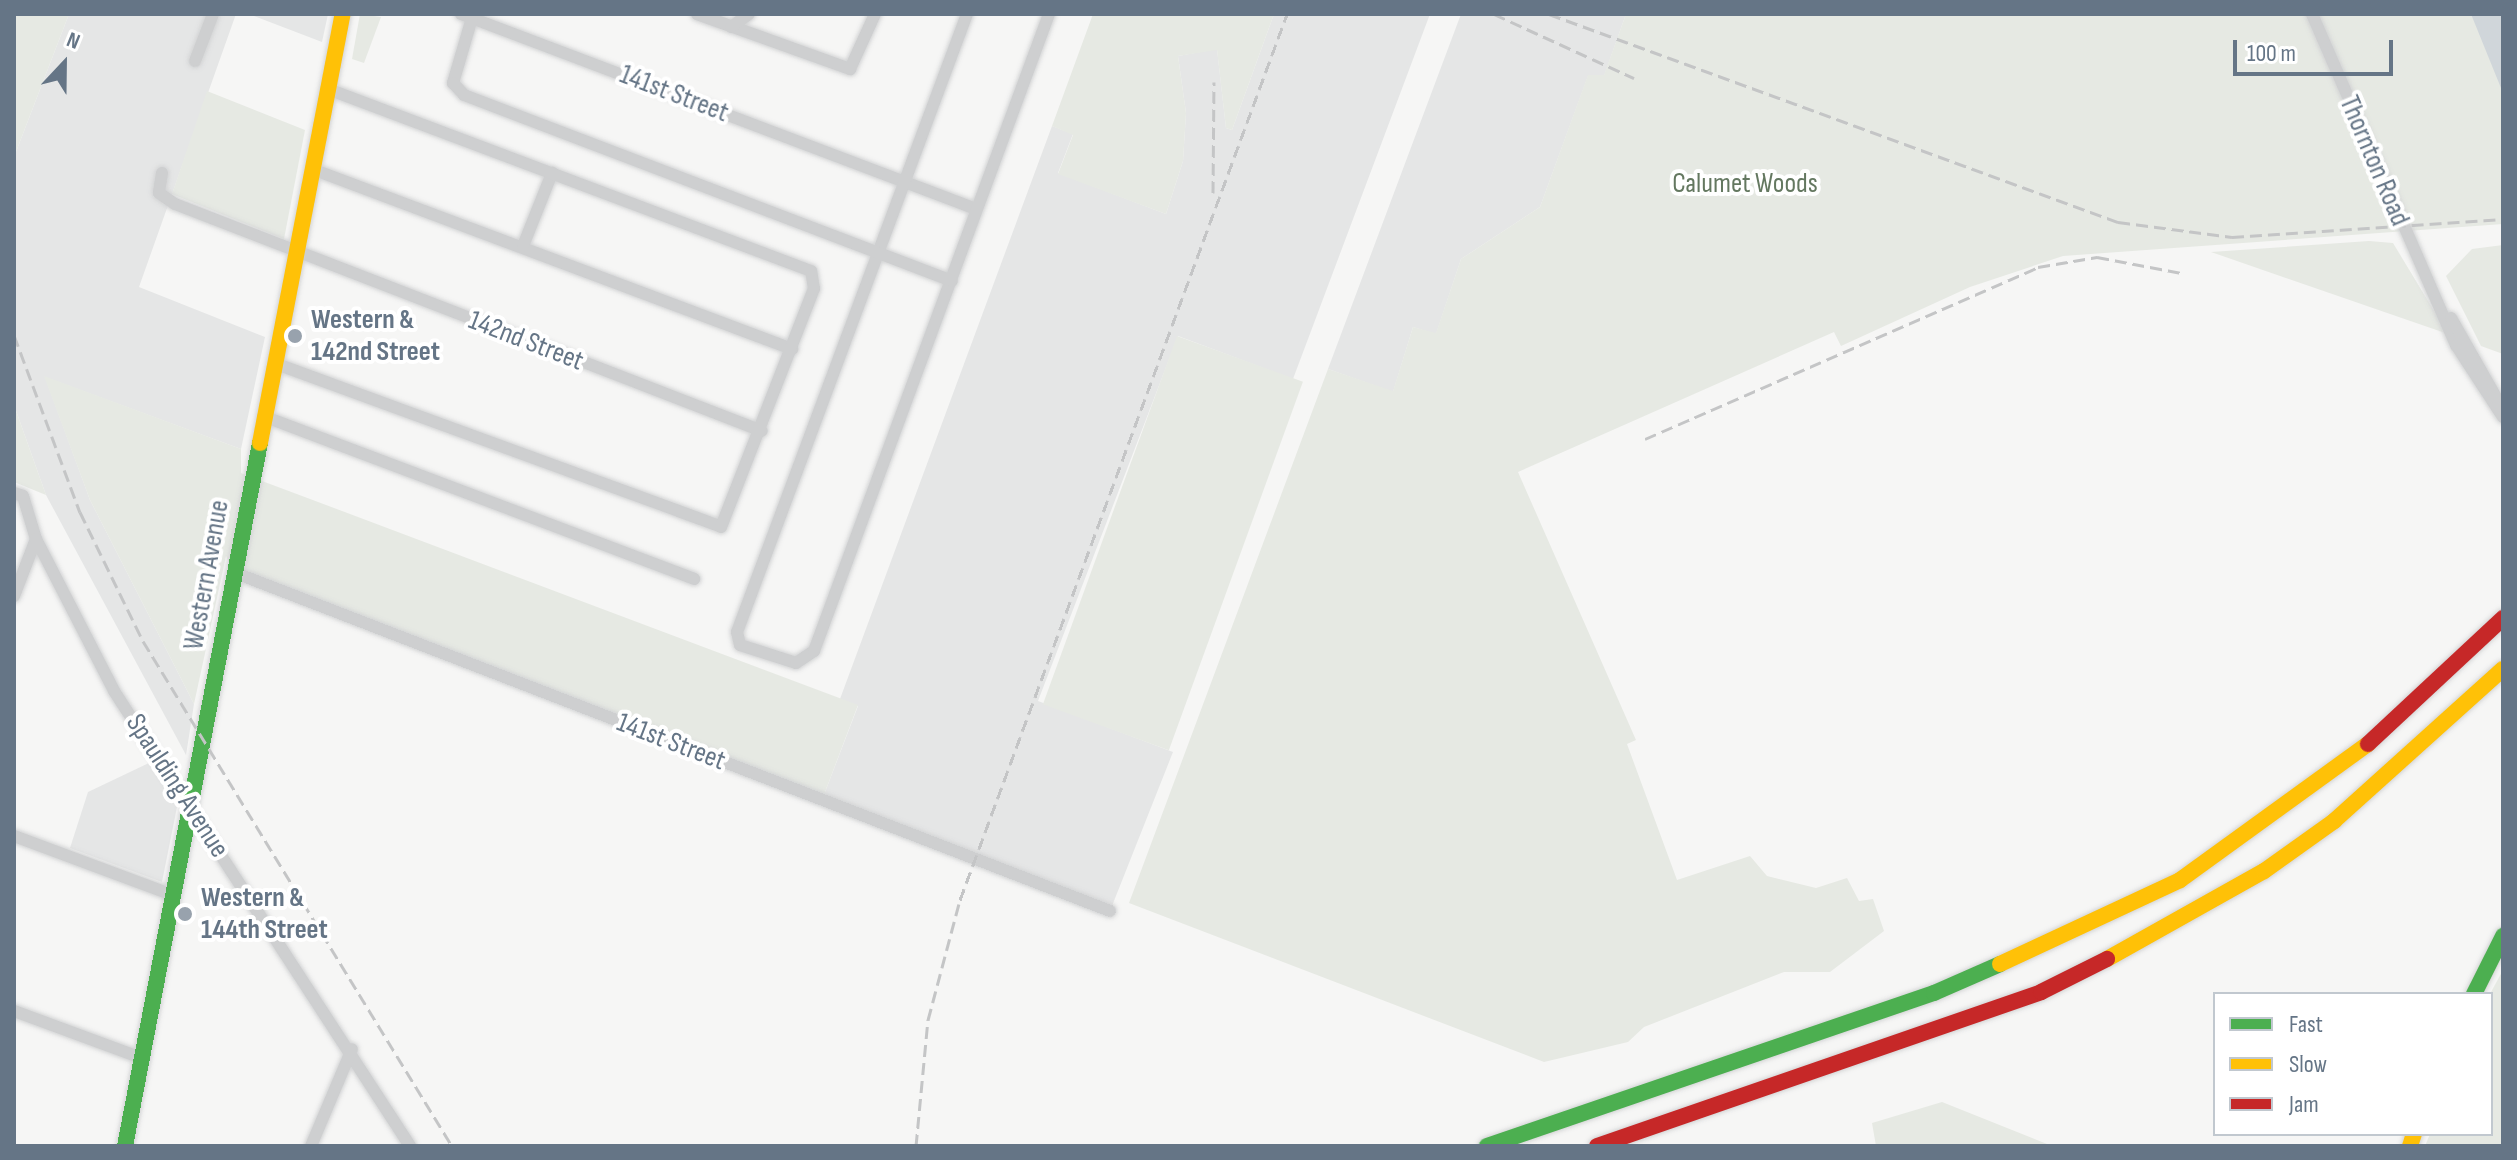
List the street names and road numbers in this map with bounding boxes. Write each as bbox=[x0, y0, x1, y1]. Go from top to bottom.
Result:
street label: 141st Street bbox=[615, 58, 733, 130]
street label: Thornton Road bbox=[2332, 91, 2416, 231]
street label: 142nd Street bbox=[464, 304, 588, 378]
street label: Western Avenue bbox=[177, 497, 237, 653]
street label: 141st Street bbox=[612, 706, 730, 778]
street label: Spaulding Avenue bbox=[118, 708, 236, 864]

